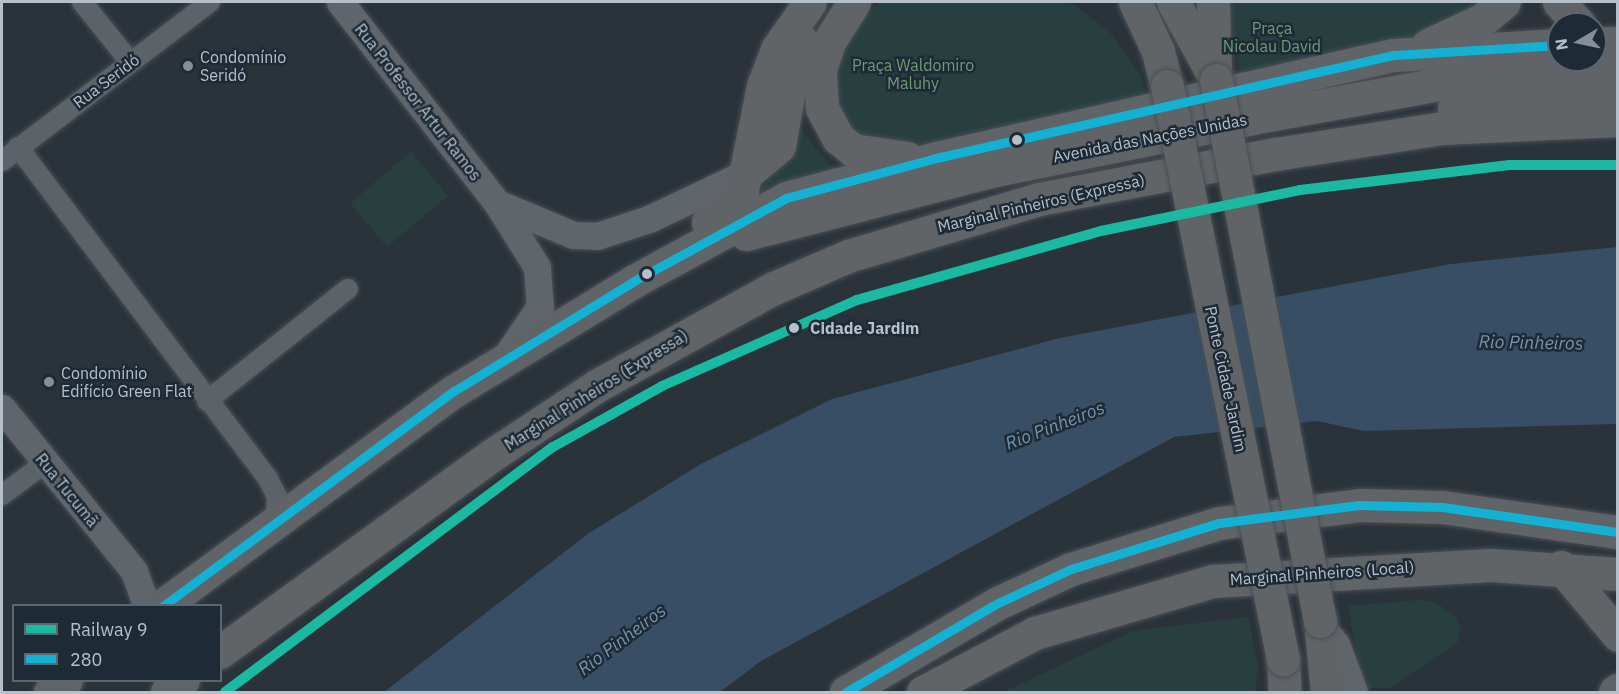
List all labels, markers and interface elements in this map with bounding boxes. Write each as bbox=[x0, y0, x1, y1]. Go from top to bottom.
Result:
north arrow bbox=[1547, 12, 1607, 72]
park label: Praça Nicolau David bbox=[1223, 18, 1321, 56]
street label: Rua Professor Artur Ramos bbox=[351, 20, 485, 184]
text: N bbox=[1550, 37, 1572, 52]
place label: Condomínio Seridó bbox=[200, 47, 286, 85]
street label: Rua Seridó bbox=[69, 50, 143, 112]
park label: Praça Waldomiro Maluhy bbox=[852, 55, 974, 93]
marker: Condomínio Seridó bbox=[181, 59, 195, 73]
street label: Avenida das Nações Unidas bbox=[1051, 110, 1249, 166]
unlabelled marker bbox=[1011, 134, 1023, 146]
street label: Marginal Pinheiros (Expressa) bbox=[935, 170, 1147, 236]
unlabelled marker bbox=[641, 268, 653, 280]
street label: Ponte Cidade Jardim bbox=[1201, 304, 1251, 454]
marker: Cidade Jardim bbox=[783, 317, 805, 339]
place label: Cidade Jardim bbox=[810, 318, 919, 338]
street label: Marginal Pinheiros (Expressa) bbox=[501, 326, 691, 454]
water label: Rio Pinheiros bbox=[1479, 331, 1583, 355]
place label: Condomínio Edifício Green Flat bbox=[61, 363, 192, 401]
marker: Condomínio Edifício Green Flat bbox=[42, 375, 56, 389]
water label: Rio Pinheiros bbox=[1002, 397, 1108, 455]
street label: Rua Tucumã bbox=[32, 449, 102, 531]
street label: Marginal Pinheiros (Local) bbox=[1229, 557, 1415, 589]
water label: Rio Pinheiros bbox=[574, 600, 670, 680]
legend bbox=[12, 604, 222, 682]
text: Railway 9 bbox=[70, 618, 147, 641]
text: 280 bbox=[70, 648, 102, 671]

